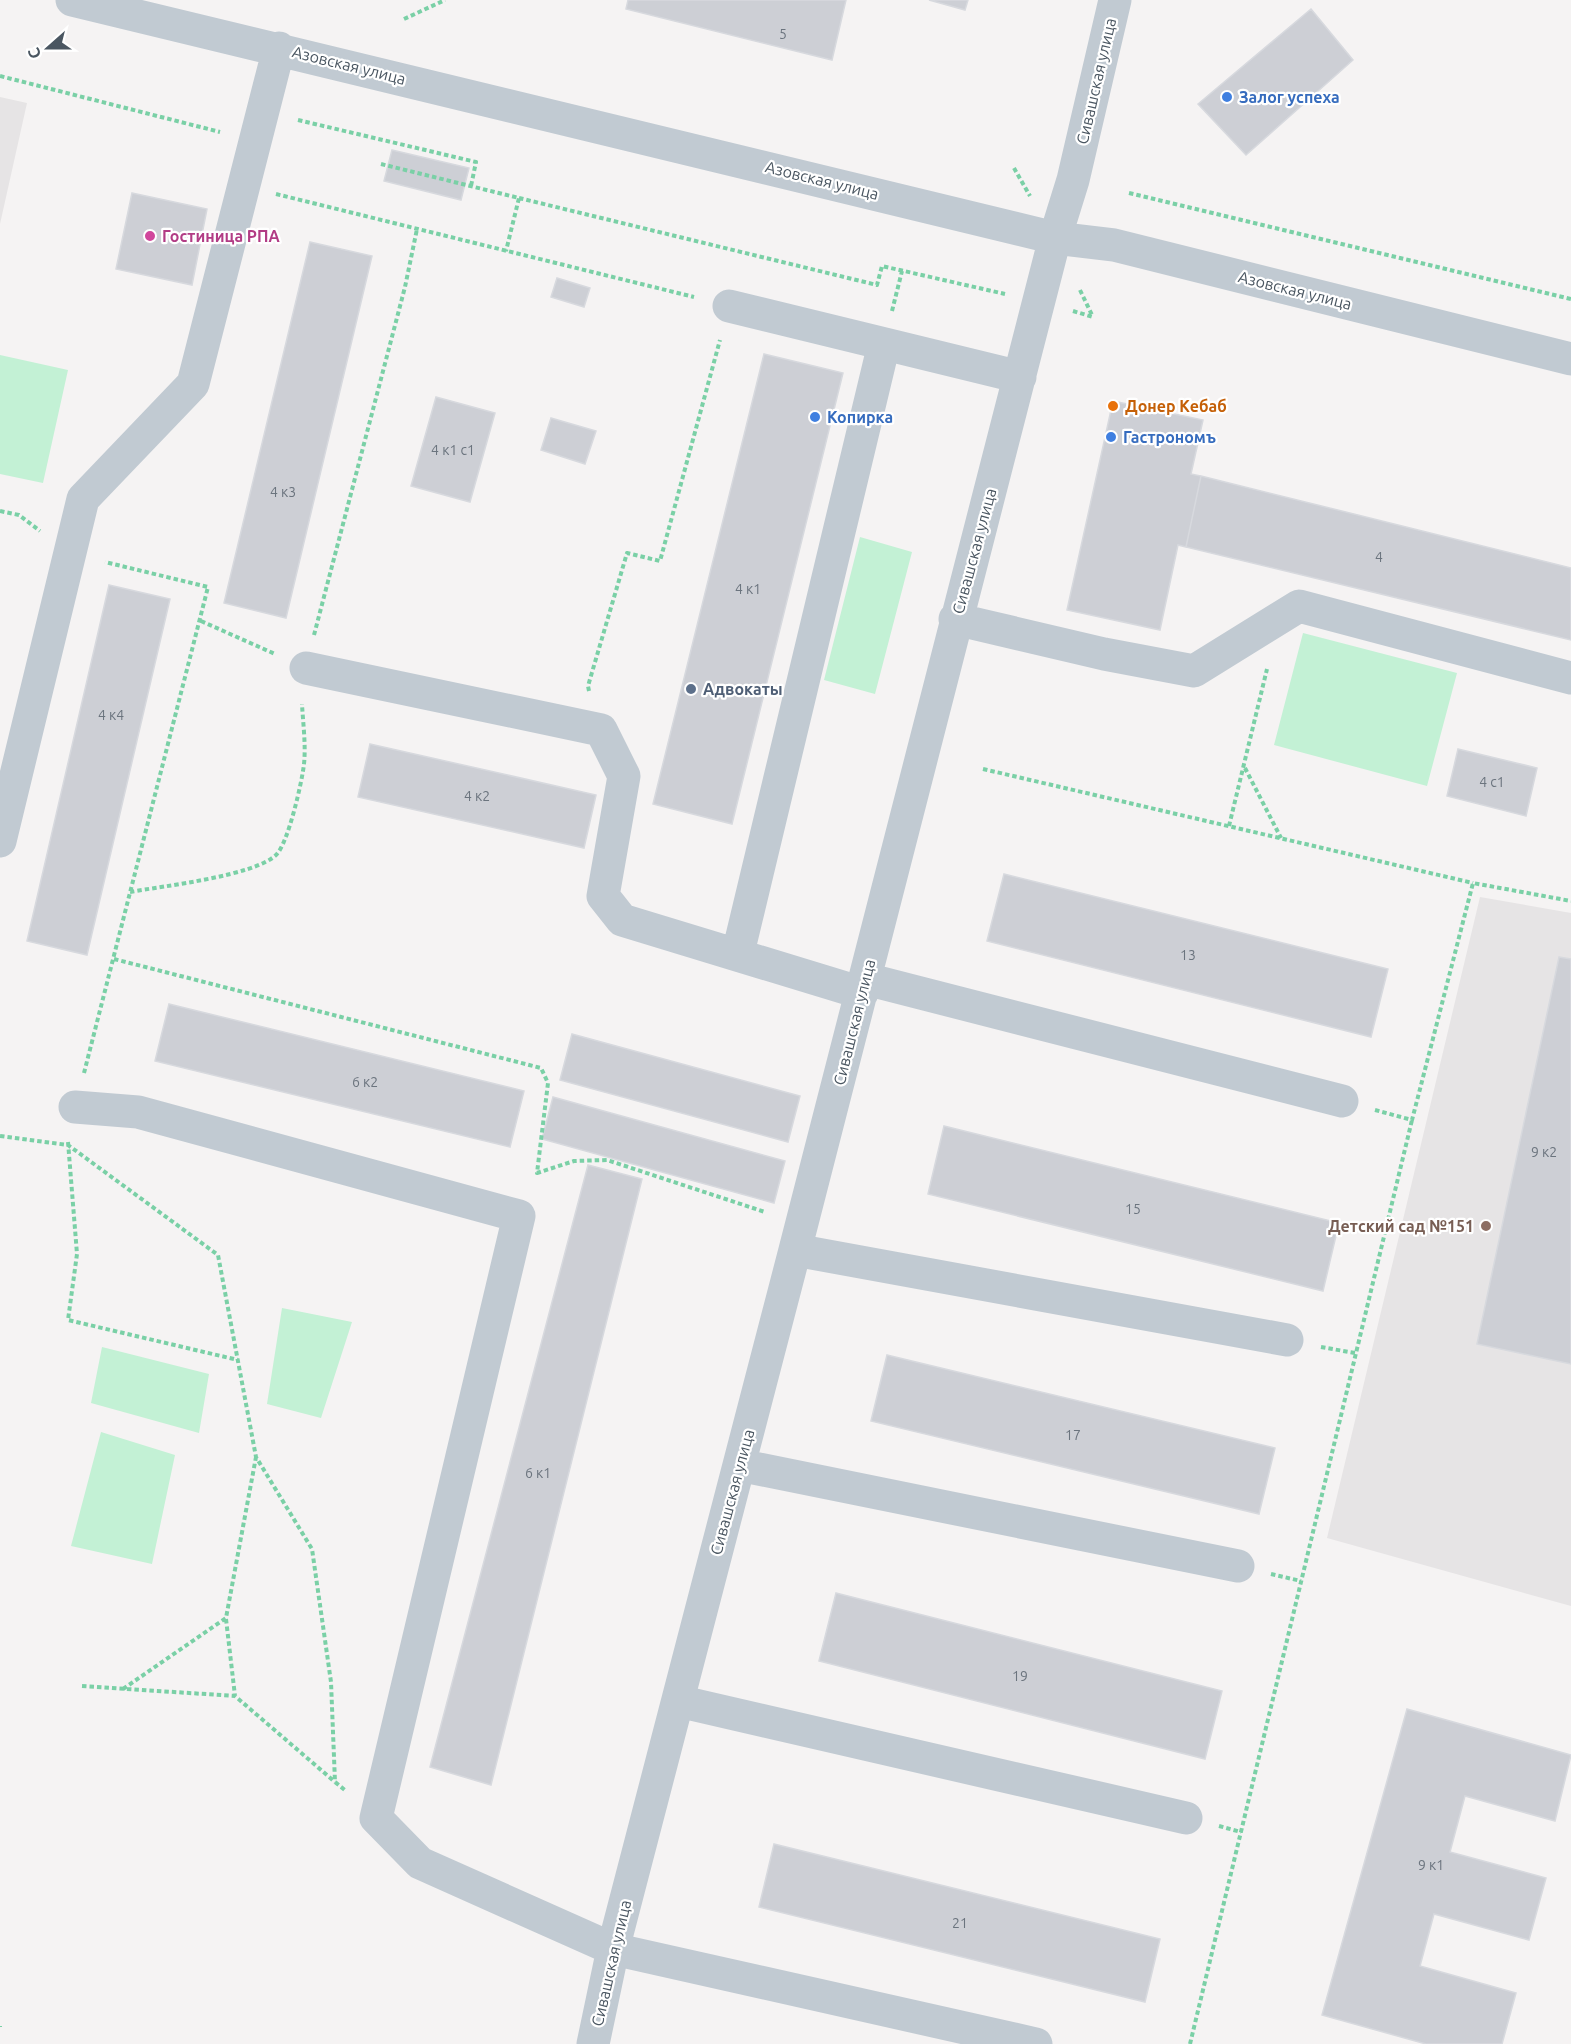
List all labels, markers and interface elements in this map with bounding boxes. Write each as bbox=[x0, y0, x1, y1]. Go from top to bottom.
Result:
street label: Сивашская улица bbox=[1073, 16, 1119, 146]
north arrow bbox=[18, 18, 78, 78]
house number: 5 bbox=[779, 26, 787, 42]
street label: Азовская улица bbox=[290, 42, 408, 88]
text: С bbox=[24, 45, 44, 61]
place label: Залог успеха bbox=[1239, 88, 1340, 106]
marker: Залог успеха bbox=[1220, 90, 1234, 104]
street label: Азовская улица bbox=[763, 157, 881, 203]
place label: Гостиница РПА bbox=[162, 227, 281, 245]
marker: Гостиница РПА bbox=[143, 229, 157, 243]
street label: Азовская улица bbox=[1236, 267, 1354, 313]
place label: Донер Кебаб bbox=[1125, 397, 1227, 415]
marker: Донер Кебаб bbox=[1106, 399, 1120, 413]
place label: Копирка bbox=[827, 408, 893, 426]
marker: Копирка bbox=[808, 410, 822, 424]
place label: Гастрономъ bbox=[1123, 428, 1216, 446]
marker: Гастрономъ bbox=[1104, 430, 1118, 444]
house number: 4 к1 с1 bbox=[431, 442, 475, 458]
house number: 4 к3 bbox=[270, 484, 296, 500]
street label: Сивашская улица bbox=[949, 486, 999, 616]
house number: 4 bbox=[1375, 549, 1383, 565]
house number: 4 к1 bbox=[735, 581, 761, 597]
place label: Адвокаты bbox=[703, 680, 783, 698]
marker: Адвокаты bbox=[684, 682, 698, 696]
house number: 4 к4 bbox=[98, 707, 124, 723]
house number: 4 с1 bbox=[1479, 774, 1505, 790]
house number: 4 к2 bbox=[464, 788, 490, 804]
house number: 13 bbox=[1180, 947, 1196, 963]
street label: Сивашская улица bbox=[830, 957, 878, 1087]
house number: 6 к2 bbox=[352, 1074, 378, 1090]
house number: 9 к2 bbox=[1531, 1144, 1557, 1160]
house number: 15 bbox=[1125, 1201, 1141, 1217]
place label: Детский сад №151 bbox=[1328, 1217, 1474, 1235]
marker: Детский сад №151 bbox=[1479, 1219, 1493, 1233]
street label: Сивашская улица bbox=[707, 1427, 757, 1557]
house number: 17 bbox=[1065, 1427, 1081, 1443]
house number: 6 к1 bbox=[525, 1465, 551, 1481]
house number: 19 bbox=[1012, 1668, 1028, 1684]
house number: 9 к1 bbox=[1418, 1857, 1444, 1873]
street label: Сивашская улица bbox=[588, 1898, 634, 2028]
house number: 21 bbox=[952, 1915, 968, 1931]

